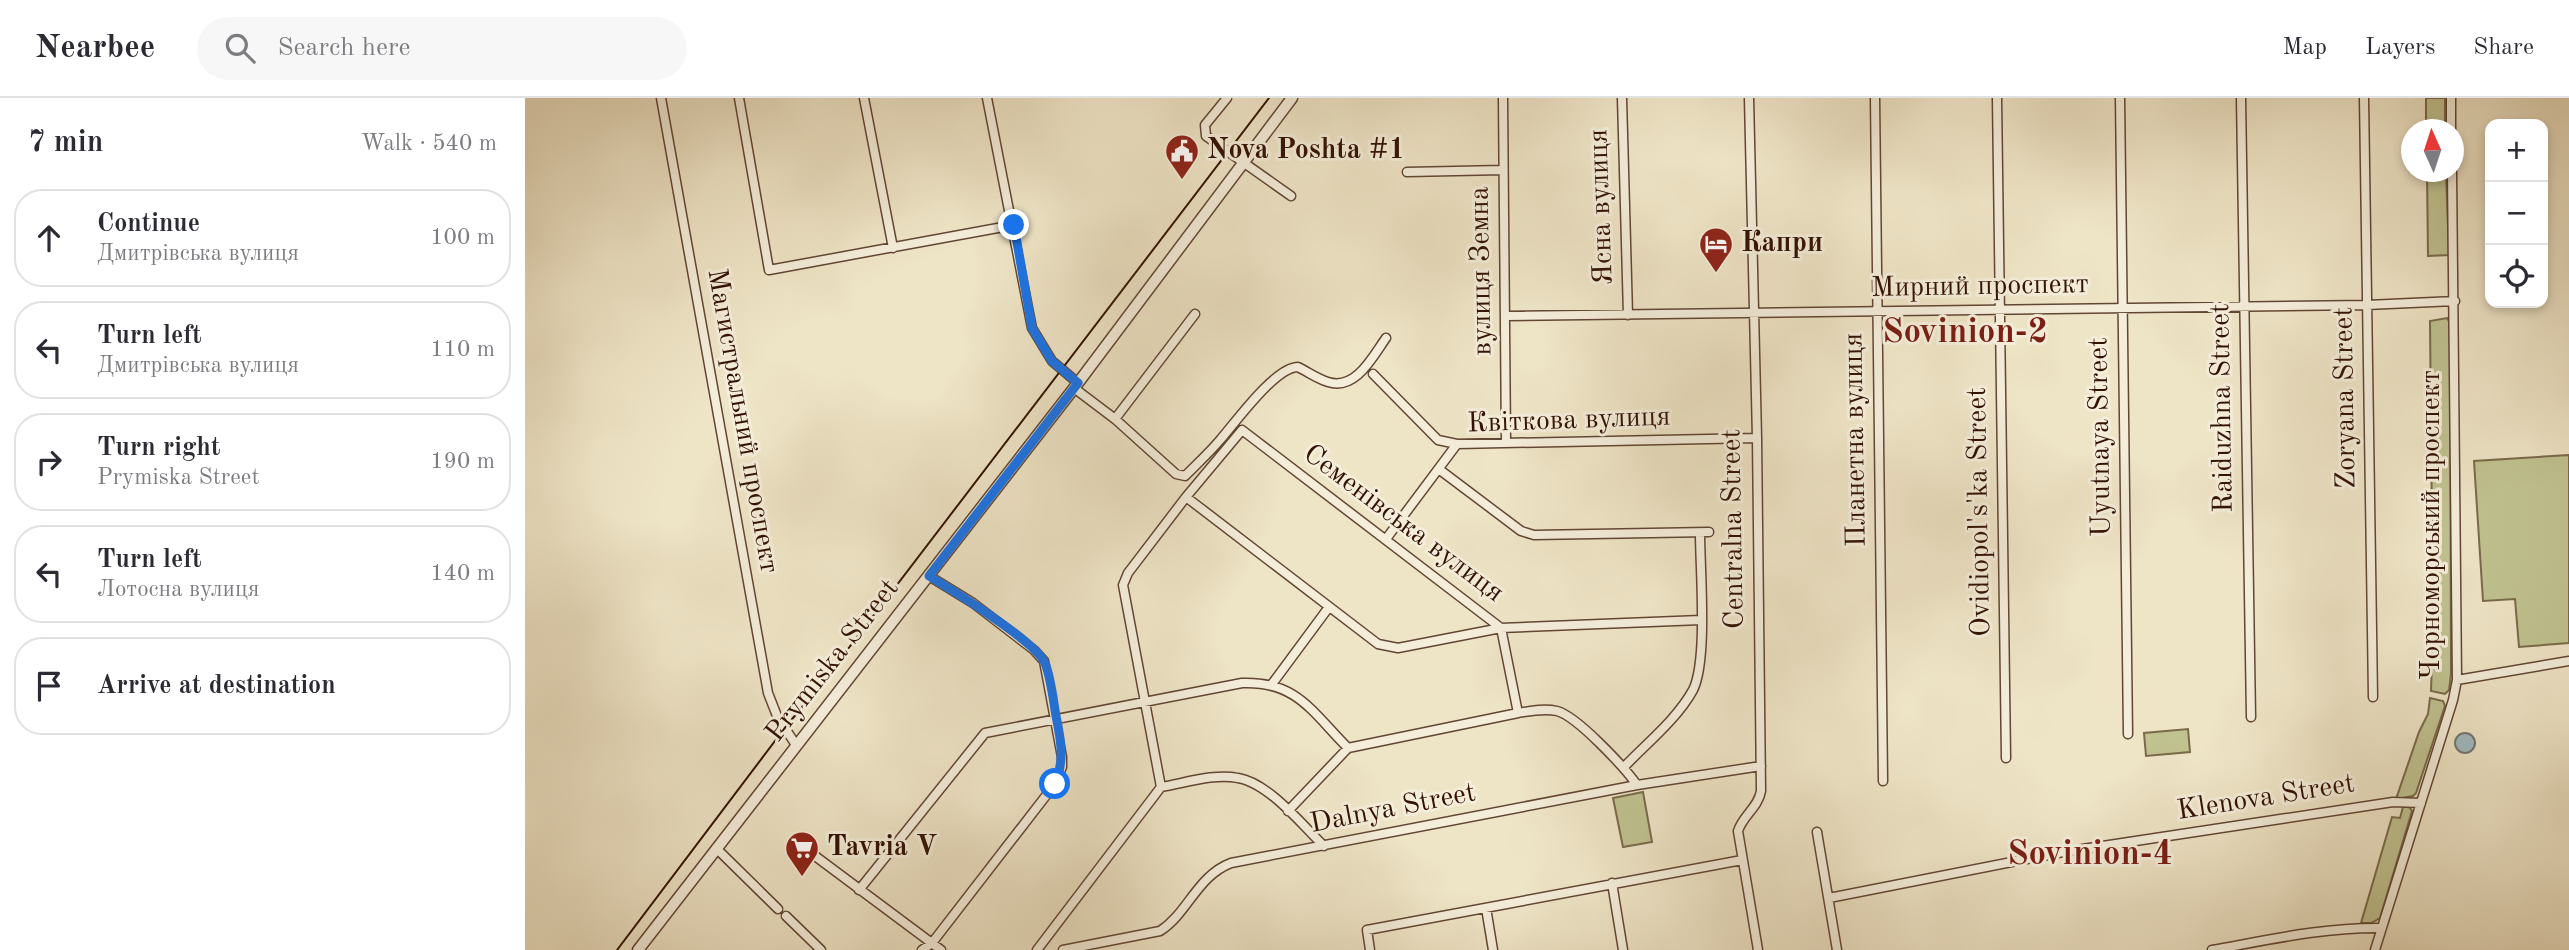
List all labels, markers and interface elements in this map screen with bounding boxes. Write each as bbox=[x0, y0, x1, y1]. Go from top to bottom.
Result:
search box bbox=[197, 17, 687, 80]
icon: search bbox=[221, 29, 259, 67]
text: Nearbee bbox=[35, 32, 155, 65]
text: Search here bbox=[277, 35, 411, 61]
text: Map bbox=[2283, 36, 2327, 60]
text: Layers bbox=[2365, 36, 2435, 60]
text: Share bbox=[2473, 36, 2534, 60]
north arrow bbox=[2401, 119, 2464, 182]
map controls bbox=[2485, 119, 2548, 308]
button: + bbox=[2485, 119, 2548, 182]
text: 7 min bbox=[28, 128, 103, 158]
street label: Ясна вулиця bbox=[1585, 129, 1619, 285]
text: Walk · 540 m bbox=[361, 132, 497, 155]
public building icon: Nova Poshta #1 bbox=[1163, 132, 1201, 181]
place label: Nova Poshta #1 bbox=[1207, 137, 1405, 165]
button: − bbox=[2485, 182, 2548, 245]
street label: вулиця Земна bbox=[1467, 186, 1497, 356]
route end bbox=[998, 209, 1029, 240]
text: Continue bbox=[97, 211, 200, 237]
icon: ahead bbox=[30, 219, 68, 257]
hotel icon: Капри bbox=[1697, 225, 1735, 274]
text: 100 m bbox=[430, 226, 495, 249]
place label: Капри bbox=[1741, 229, 1823, 258]
text: Дмитрівська вулиця bbox=[97, 242, 299, 265]
button: locate bbox=[2485, 245, 2548, 308]
street label: Магистральний проспект bbox=[701, 267, 783, 575]
street label: Мирний проспект bbox=[1871, 271, 2089, 303]
street label: Raiduzhna Street bbox=[2207, 303, 2239, 513]
street label: Zoryana Street bbox=[2330, 307, 2362, 489]
district label: Sovinion-2 bbox=[1882, 315, 2048, 350]
text: Turn left bbox=[97, 323, 202, 349]
icon: left bbox=[30, 331, 68, 369]
street label: Планетна вулиця bbox=[1840, 333, 1872, 547]
street label: Uyutnaya Street bbox=[2085, 337, 2117, 537]
text: 110 m bbox=[430, 338, 495, 361]
text: Дмитрівська вулиця bbox=[97, 354, 299, 377]
street label: Чорноморський проспект bbox=[2418, 370, 2446, 680]
street label: Ovidiopol's'ka Street bbox=[1964, 387, 1996, 637]
street label: Квіткова вулиця bbox=[1467, 403, 1671, 439]
street label: Centralna Street bbox=[1718, 429, 1750, 629]
text: Turn right bbox=[97, 435, 220, 461]
street label: Семенівська вулиця bbox=[1298, 440, 1508, 608]
icon: right bbox=[30, 443, 68, 481]
text: 190 m bbox=[430, 450, 495, 473]
text: Prymiska Street bbox=[97, 466, 259, 489]
text: Turn left bbox=[97, 547, 202, 573]
icon: left bbox=[30, 555, 68, 593]
text: 140 m bbox=[430, 562, 495, 585]
street label: Prymiska Street bbox=[761, 574, 905, 748]
text: Лотосна вулиця bbox=[97, 578, 259, 601]
icon: arrive bbox=[30, 667, 68, 705]
text: Arrive at destination bbox=[97, 673, 336, 699]
route start bbox=[1039, 768, 1070, 799]
street label: Klenova Street bbox=[2175, 770, 2357, 826]
street label: Dalnya Street bbox=[1308, 779, 1478, 839]
supermarket icon: Tavria V bbox=[783, 829, 821, 878]
place label: Tavria V bbox=[827, 834, 937, 862]
district label: Sovinion-4 bbox=[2007, 837, 2173, 872]

